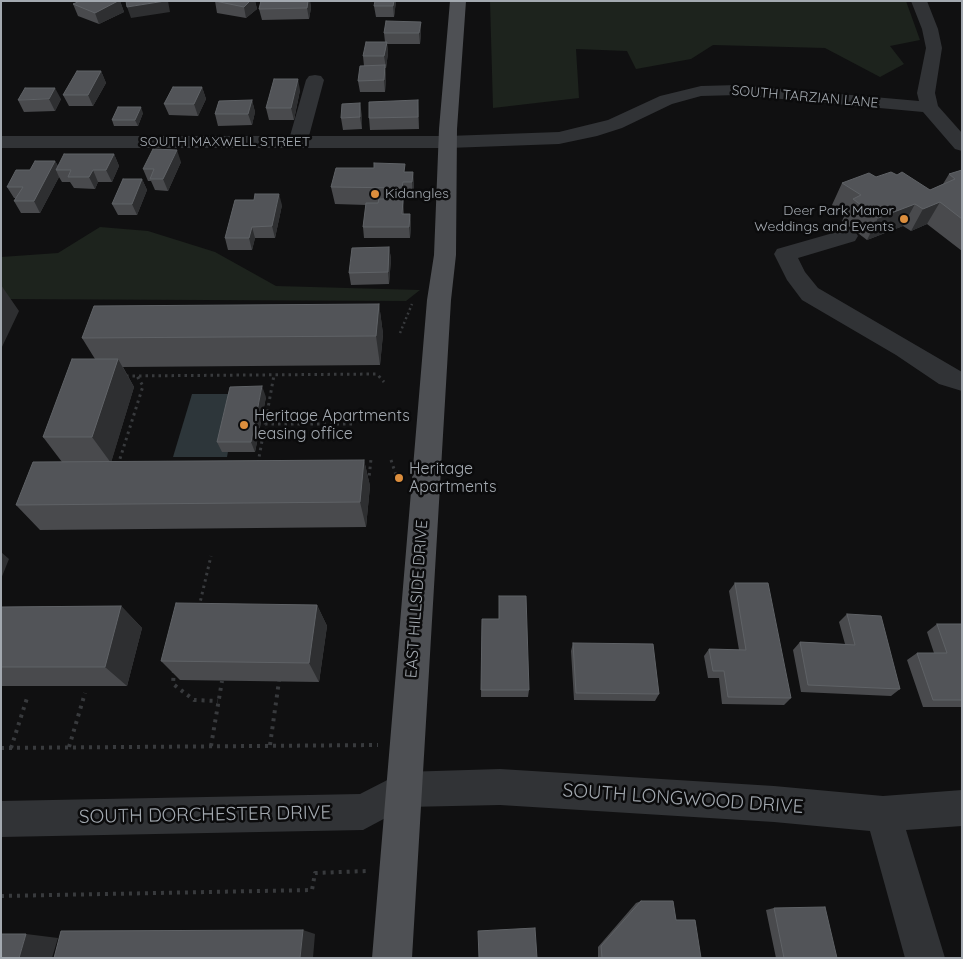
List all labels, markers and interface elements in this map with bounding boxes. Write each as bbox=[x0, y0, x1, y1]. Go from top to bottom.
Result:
street label: SOUTH TARZIAN LANE bbox=[731, 82, 879, 112]
street label: SOUTH MAXWELL STREET bbox=[140, 134, 310, 150]
place label: Kidangles bbox=[385, 186, 449, 202]
marker: Kidangles bbox=[369, 188, 381, 200]
place label: Deer Park Manor Weddings and Events bbox=[754, 203, 894, 236]
marker: Deer Park Manor Weddings and Events bbox=[898, 213, 910, 225]
place label: Heritage Apartments leasing office bbox=[254, 406, 410, 444]
marker: Heritage Apartments leasing office bbox=[238, 419, 250, 431]
place label: Heritage Apartments bbox=[409, 459, 496, 497]
marker: Heritage Apartments bbox=[393, 472, 405, 484]
street label: EAST HILLSIDE DRIVE bbox=[402, 519, 432, 679]
street label: SOUTH LONGWOOD DRIVE bbox=[562, 779, 804, 819]
street label: SOUTH DORCHESTER DRIVE bbox=[79, 801, 331, 829]

